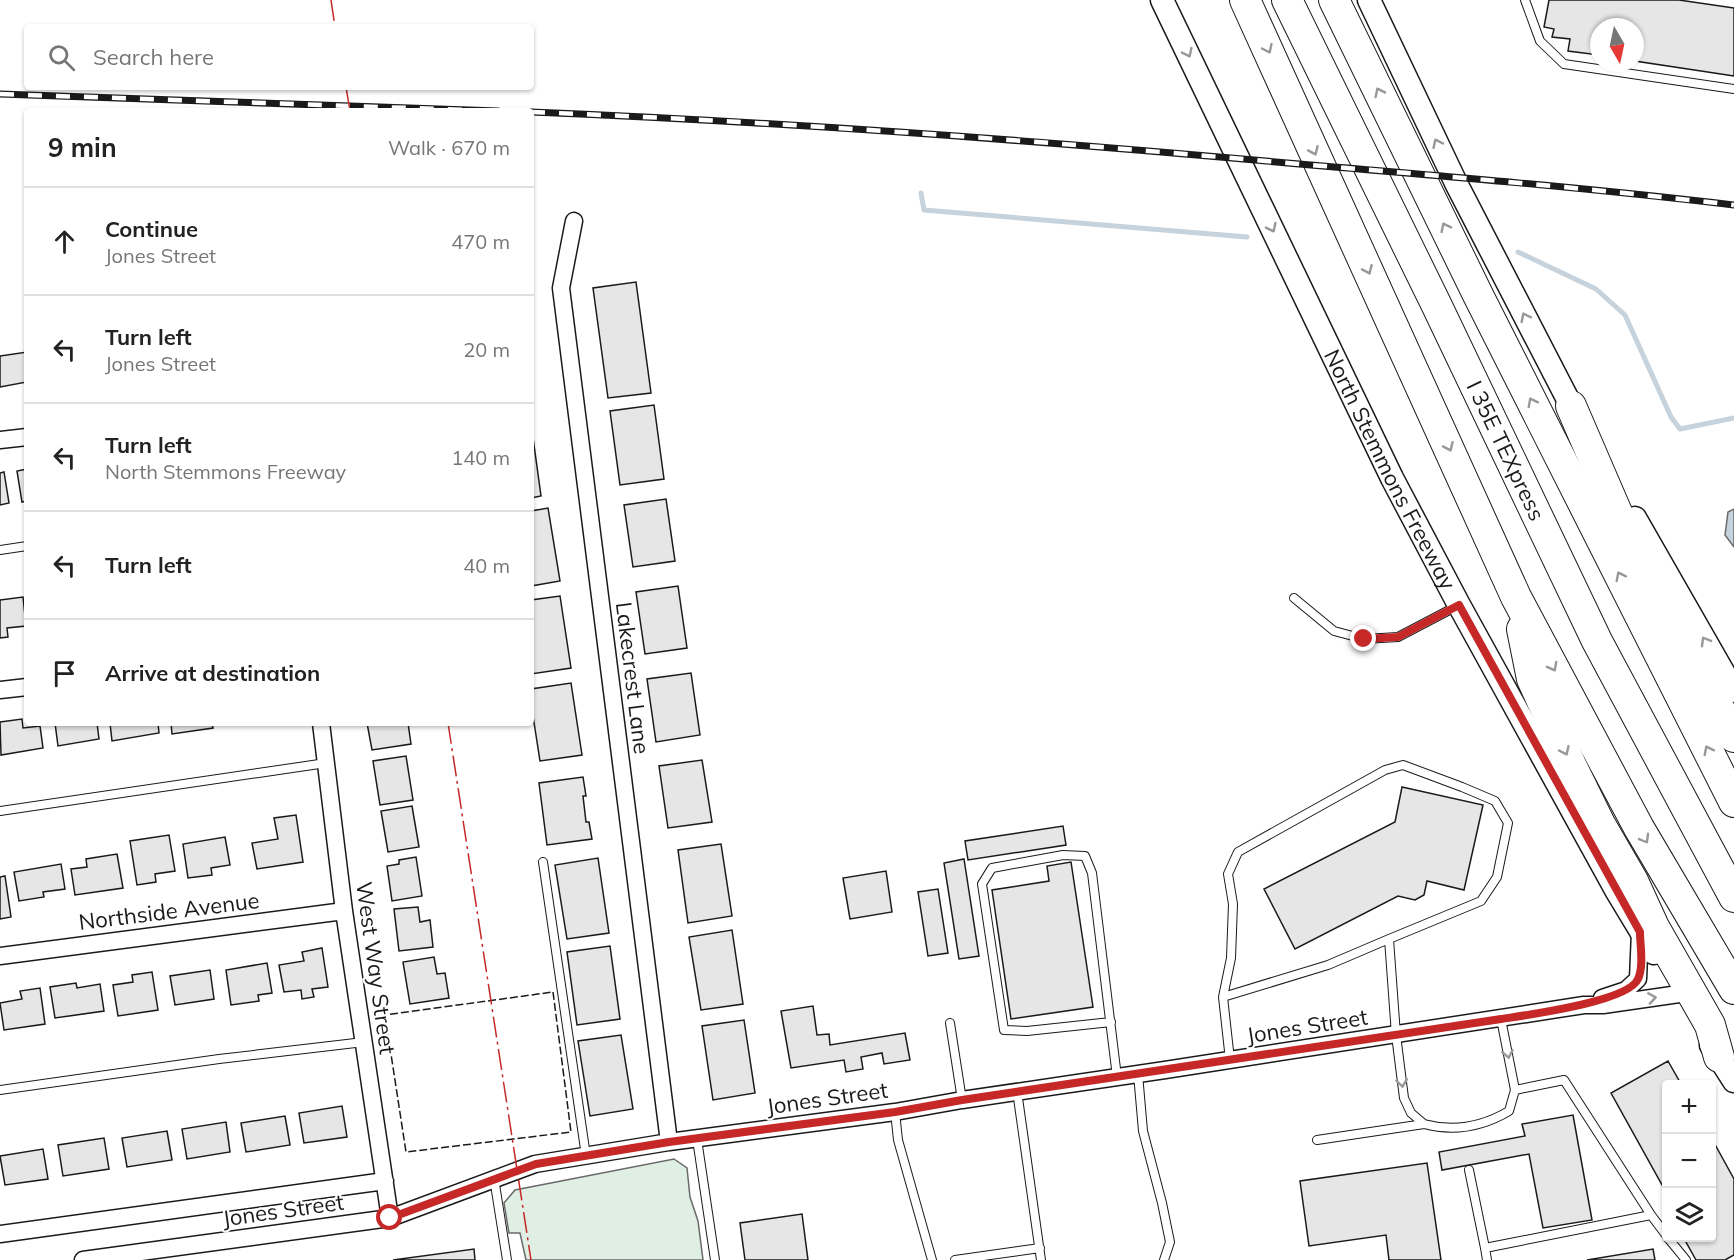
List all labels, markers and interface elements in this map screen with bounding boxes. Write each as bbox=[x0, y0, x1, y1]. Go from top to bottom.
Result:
north arrow bbox=[1590, 18, 1644, 72]
search box bbox=[24, 24, 534, 90]
icon: search bbox=[45, 41, 78, 74]
text: Search here bbox=[93, 43, 214, 71]
one-way arrow bbox=[1260, 43, 1272, 54]
one-way arrow bbox=[1180, 46, 1192, 57]
one-way arrow bbox=[1374, 88, 1386, 99]
text: 9 min bbox=[48, 131, 117, 164]
text: Walk · 670 m bbox=[388, 135, 510, 160]
one-way arrow bbox=[1433, 138, 1445, 149]
one-way arrow bbox=[1307, 145, 1319, 156]
text: Continue bbox=[105, 215, 198, 243]
one-way arrow bbox=[1265, 222, 1277, 233]
one-way arrow bbox=[1440, 223, 1452, 234]
icon: ahead bbox=[48, 225, 81, 258]
text: 470 m bbox=[451, 229, 510, 254]
text: Jones Street bbox=[105, 243, 216, 268]
one-way arrow bbox=[1361, 263, 1373, 274]
one-way arrow bbox=[1521, 312, 1532, 323]
text: Turn left bbox=[105, 323, 192, 351]
icon: left bbox=[48, 333, 81, 366]
text: 20 m bbox=[463, 337, 510, 362]
street label: North Stemmons Freeway bbox=[1318, 345, 1463, 595]
text: Jones Street bbox=[105, 351, 216, 376]
street label: I 35E TEXpress bbox=[1461, 376, 1551, 525]
one-way arrow bbox=[1527, 397, 1539, 408]
text: Turn left bbox=[105, 431, 192, 459]
icon: left bbox=[48, 441, 81, 474]
one-way arrow bbox=[1441, 441, 1453, 452]
text: 140 m bbox=[451, 445, 510, 470]
text: North Stemmons Freeway bbox=[105, 459, 346, 484]
icon: left bbox=[48, 549, 81, 582]
text: Turn left bbox=[105, 551, 192, 579]
text: 40 m bbox=[463, 553, 510, 578]
one-way arrow bbox=[1615, 571, 1627, 582]
street label: Lakecrest Lane bbox=[610, 600, 656, 756]
route end bbox=[1350, 625, 1376, 651]
one-way arrow bbox=[1701, 637, 1712, 647]
icon: arrive bbox=[48, 657, 81, 690]
text: Arrive at destination bbox=[105, 659, 320, 687]
one-way arrow bbox=[1546, 661, 1557, 672]
one-way arrow bbox=[1557, 745, 1569, 756]
one-way arrow bbox=[1703, 745, 1715, 756]
one-way arrow bbox=[1638, 833, 1649, 843]
street label: West Way Street bbox=[350, 880, 402, 1056]
street label: Northside Avenue bbox=[77, 886, 261, 936]
one-way arrow bbox=[1648, 992, 1657, 1004]
street label: Jones Street bbox=[1244, 1003, 1370, 1049]
one-way arrow bbox=[1501, 1049, 1514, 1059]
street label: Jones Street bbox=[765, 1076, 890, 1120]
one-way arrow bbox=[1396, 1078, 1408, 1088]
map controls bbox=[1662, 1080, 1716, 1242]
button: + bbox=[1662, 1080, 1716, 1134]
button: − bbox=[1662, 1134, 1716, 1188]
street label: Jones Street bbox=[221, 1188, 346, 1232]
button: layers bbox=[1662, 1188, 1716, 1242]
route start bbox=[376, 1204, 402, 1230]

